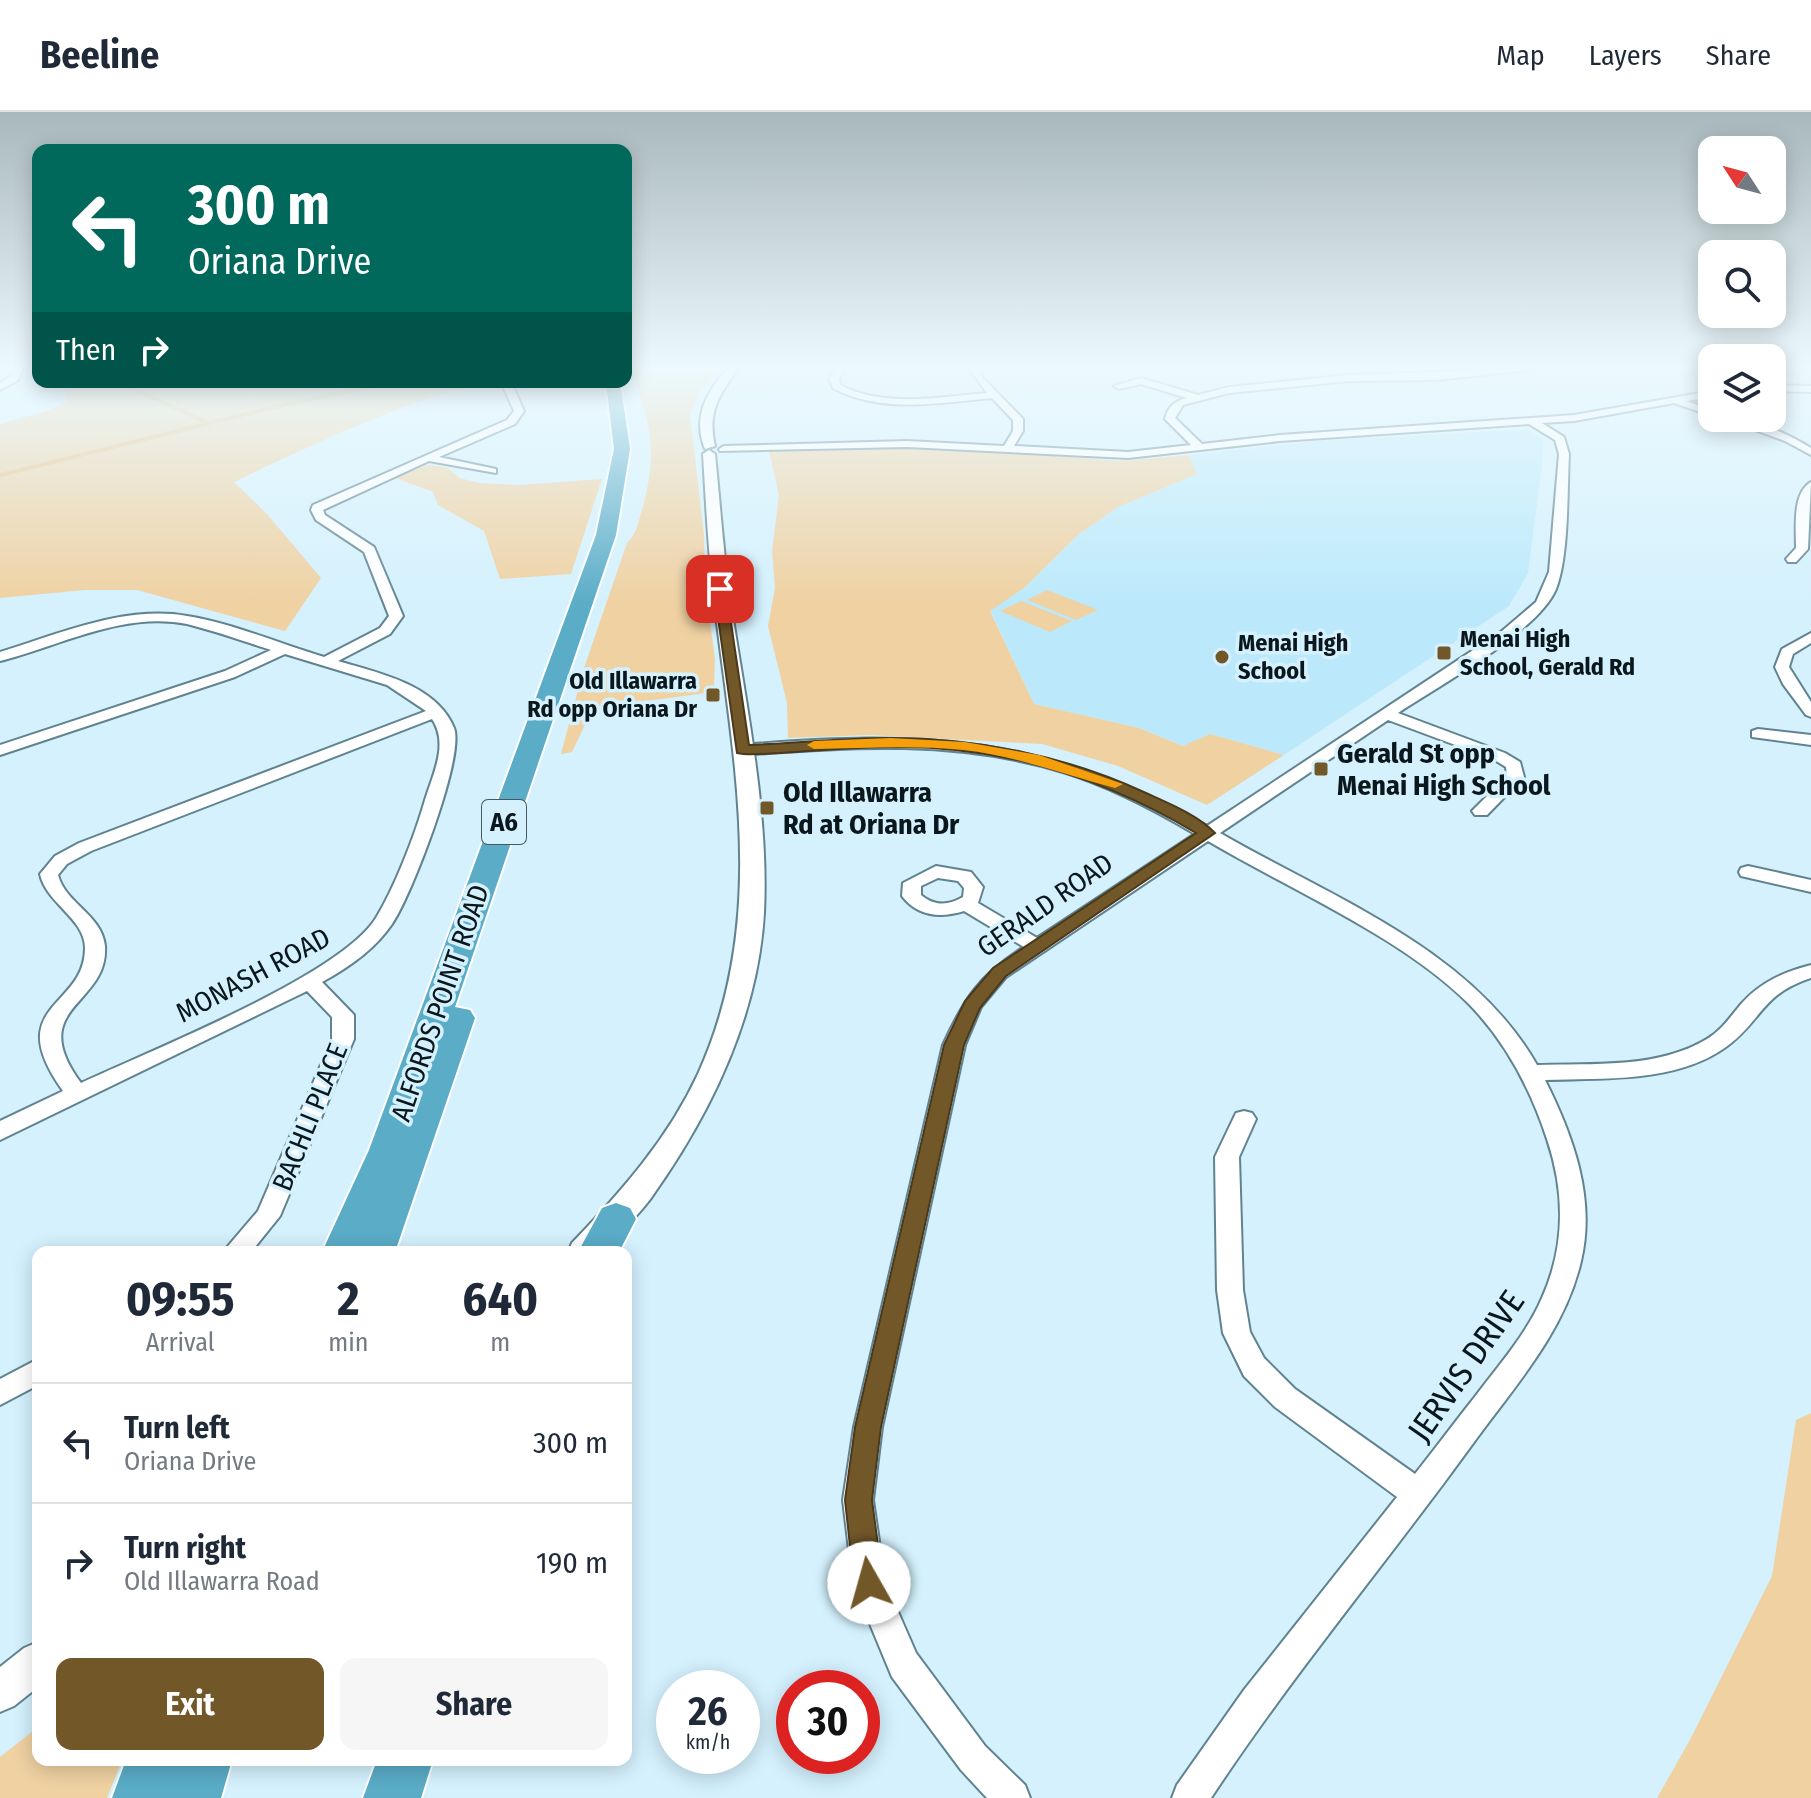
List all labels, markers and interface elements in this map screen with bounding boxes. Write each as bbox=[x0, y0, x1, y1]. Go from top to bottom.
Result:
text: Beeline bbox=[40, 32, 159, 78]
text: Map bbox=[1496, 39, 1545, 72]
text: Layers bbox=[1589, 39, 1662, 72]
text: Share bbox=[1706, 39, 1771, 72]
north arrow bbox=[1698, 136, 1786, 224]
map controls bbox=[1698, 136, 1786, 432]
text: 300 m bbox=[188, 172, 330, 239]
icon: left bbox=[56, 176, 160, 280]
text: Oriana Drive bbox=[188, 240, 371, 284]
button: search bbox=[1698, 240, 1786, 328]
icon: right bbox=[132, 328, 176, 372]
text: Then bbox=[56, 332, 116, 368]
button: layers bbox=[1698, 344, 1786, 432]
pin bbox=[686, 555, 754, 623]
icon: arrive bbox=[698, 567, 742, 611]
place label: Menai High School, Gerald Rd bbox=[1460, 625, 1635, 681]
place label: Menai High School bbox=[1238, 629, 1348, 685]
marker: Menai High School, Gerald Rd bbox=[1435, 644, 1453, 662]
marker: Menai High School bbox=[1213, 648, 1231, 666]
place label: Old Illawarra Rd opp Oriana Dr bbox=[527, 667, 697, 723]
marker: Old Illawarra Rd opp Oriana Dr bbox=[704, 686, 722, 704]
place label: Gerald St opp Menai High School bbox=[1337, 737, 1551, 802]
marker: Gerald St opp Menai High School bbox=[1312, 760, 1330, 778]
place label: Old Illawarra Rd at Oriana Dr bbox=[783, 776, 960, 841]
marker: Old Illawarra Rd at Oriana Dr bbox=[758, 799, 776, 817]
road number: A6 bbox=[482, 800, 526, 844]
street label: GERALD ROAD bbox=[971, 846, 1119, 964]
street label: ALFORDS POINT ROAD bbox=[384, 880, 496, 1126]
street label: MONASH ROAD bbox=[170, 921, 336, 1029]
street label: BACHLI PLACE bbox=[265, 1038, 355, 1196]
text: 09:55 bbox=[126, 1270, 235, 1328]
text: 2 bbox=[337, 1270, 360, 1328]
text: 640 bbox=[462, 1270, 538, 1328]
street label: JERVIS DRIVE bbox=[1399, 1283, 1533, 1449]
text: Arrival bbox=[146, 1327, 215, 1358]
text: min bbox=[328, 1327, 369, 1358]
text: m bbox=[490, 1327, 510, 1358]
text: Turn left bbox=[124, 1410, 230, 1446]
icon: left bbox=[56, 1421, 100, 1465]
text: 300 m bbox=[533, 1425, 608, 1461]
text: Oriana Drive bbox=[124, 1446, 256, 1477]
text: Turn right bbox=[124, 1530, 246, 1566]
icon: right bbox=[56, 1541, 100, 1585]
position arrow bbox=[827, 1541, 911, 1625]
text: 190 m bbox=[536, 1545, 608, 1581]
text: Old Illawarra Road bbox=[124, 1566, 320, 1597]
button: Exit bbox=[56, 1658, 324, 1750]
button: Share bbox=[340, 1658, 608, 1750]
speed limit sign: 30 bbox=[776, 1670, 880, 1774]
text: 26 bbox=[688, 1688, 728, 1736]
text: km/h bbox=[686, 1730, 730, 1754]

